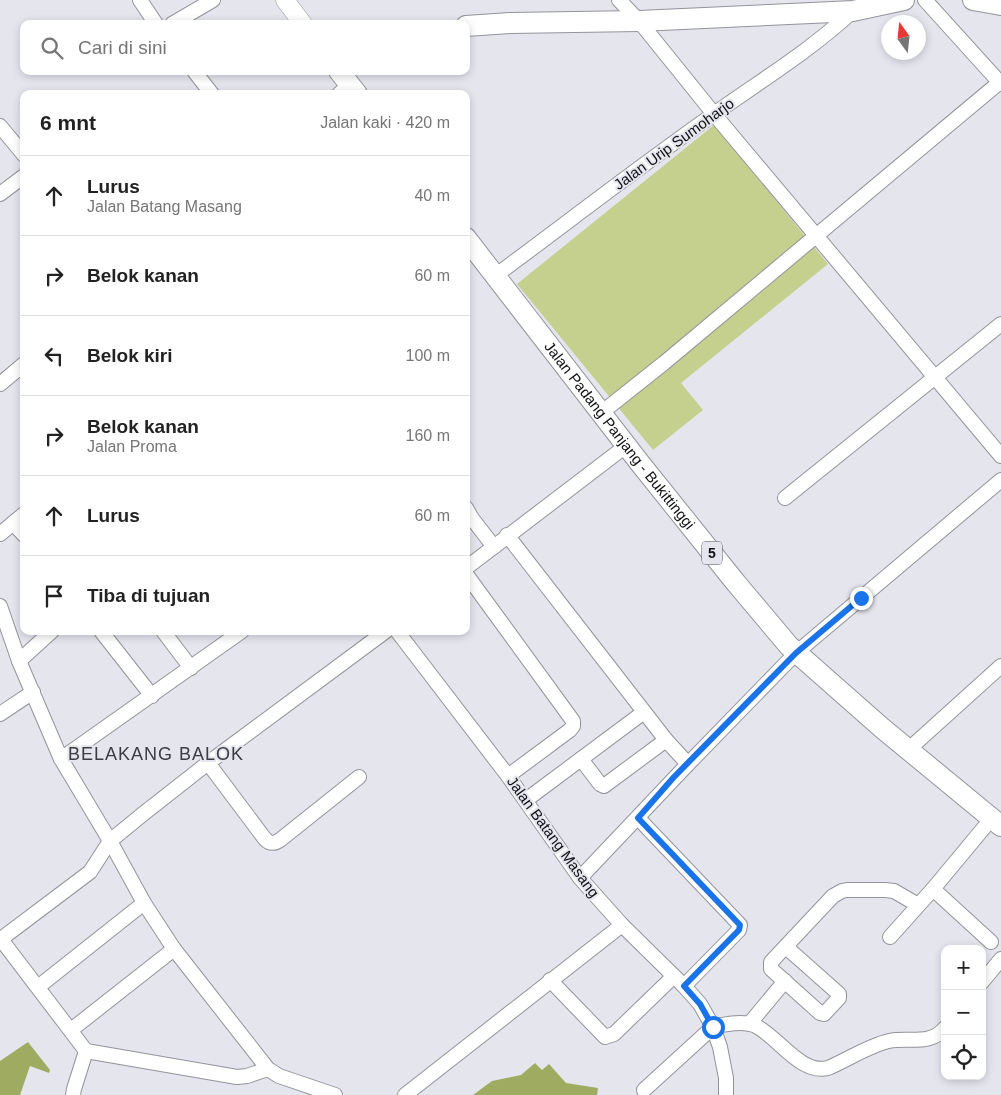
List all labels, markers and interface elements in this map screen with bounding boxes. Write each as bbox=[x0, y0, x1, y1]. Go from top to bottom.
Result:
north arrow bbox=[881, 15, 926, 60]
search box bbox=[20, 20, 470, 75]
icon: search bbox=[38, 34, 66, 62]
text: Cari di sini bbox=[78, 37, 167, 58]
street label: Jalan Urip Sumoharjo bbox=[610, 94, 737, 193]
text: 6 mnt bbox=[40, 111, 96, 134]
text: Jalan kaki · 420 m bbox=[320, 114, 450, 131]
text: Lurus bbox=[87, 176, 140, 197]
icon: ahead bbox=[40, 182, 68, 210]
text: 40 m bbox=[414, 187, 450, 204]
text: Jalan Batang Masang bbox=[87, 198, 242, 215]
icon: right bbox=[40, 262, 68, 290]
text: Belok kanan bbox=[87, 265, 199, 286]
text: 60 m bbox=[414, 267, 450, 284]
street label: Jalan Padang Panjang - Bukittinggi bbox=[541, 338, 698, 532]
icon: left bbox=[40, 342, 68, 370]
text: Belok kiri bbox=[87, 345, 173, 366]
text: 100 m bbox=[406, 347, 450, 364]
text: Belok kanan bbox=[87, 416, 199, 437]
icon: right bbox=[40, 422, 68, 450]
text: 160 m bbox=[406, 427, 450, 444]
text: Jalan Proma bbox=[87, 438, 177, 455]
icon: ahead bbox=[40, 502, 68, 530]
text: Lurus bbox=[87, 505, 140, 526]
text: 60 m bbox=[414, 507, 450, 524]
road number: 5 bbox=[702, 542, 722, 564]
icon: arrive bbox=[40, 582, 68, 610]
text: Tiba di tujuan bbox=[87, 585, 210, 606]
route end bbox=[850, 587, 873, 610]
district label: BELAKANG BALOK bbox=[68, 744, 244, 764]
street label: Jalan Batang Masang bbox=[504, 773, 603, 900]
map controls bbox=[941, 945, 986, 1080]
button: + bbox=[941, 945, 986, 990]
button: − bbox=[941, 990, 986, 1035]
route start bbox=[702, 1016, 725, 1039]
button: locate bbox=[941, 1035, 986, 1080]

